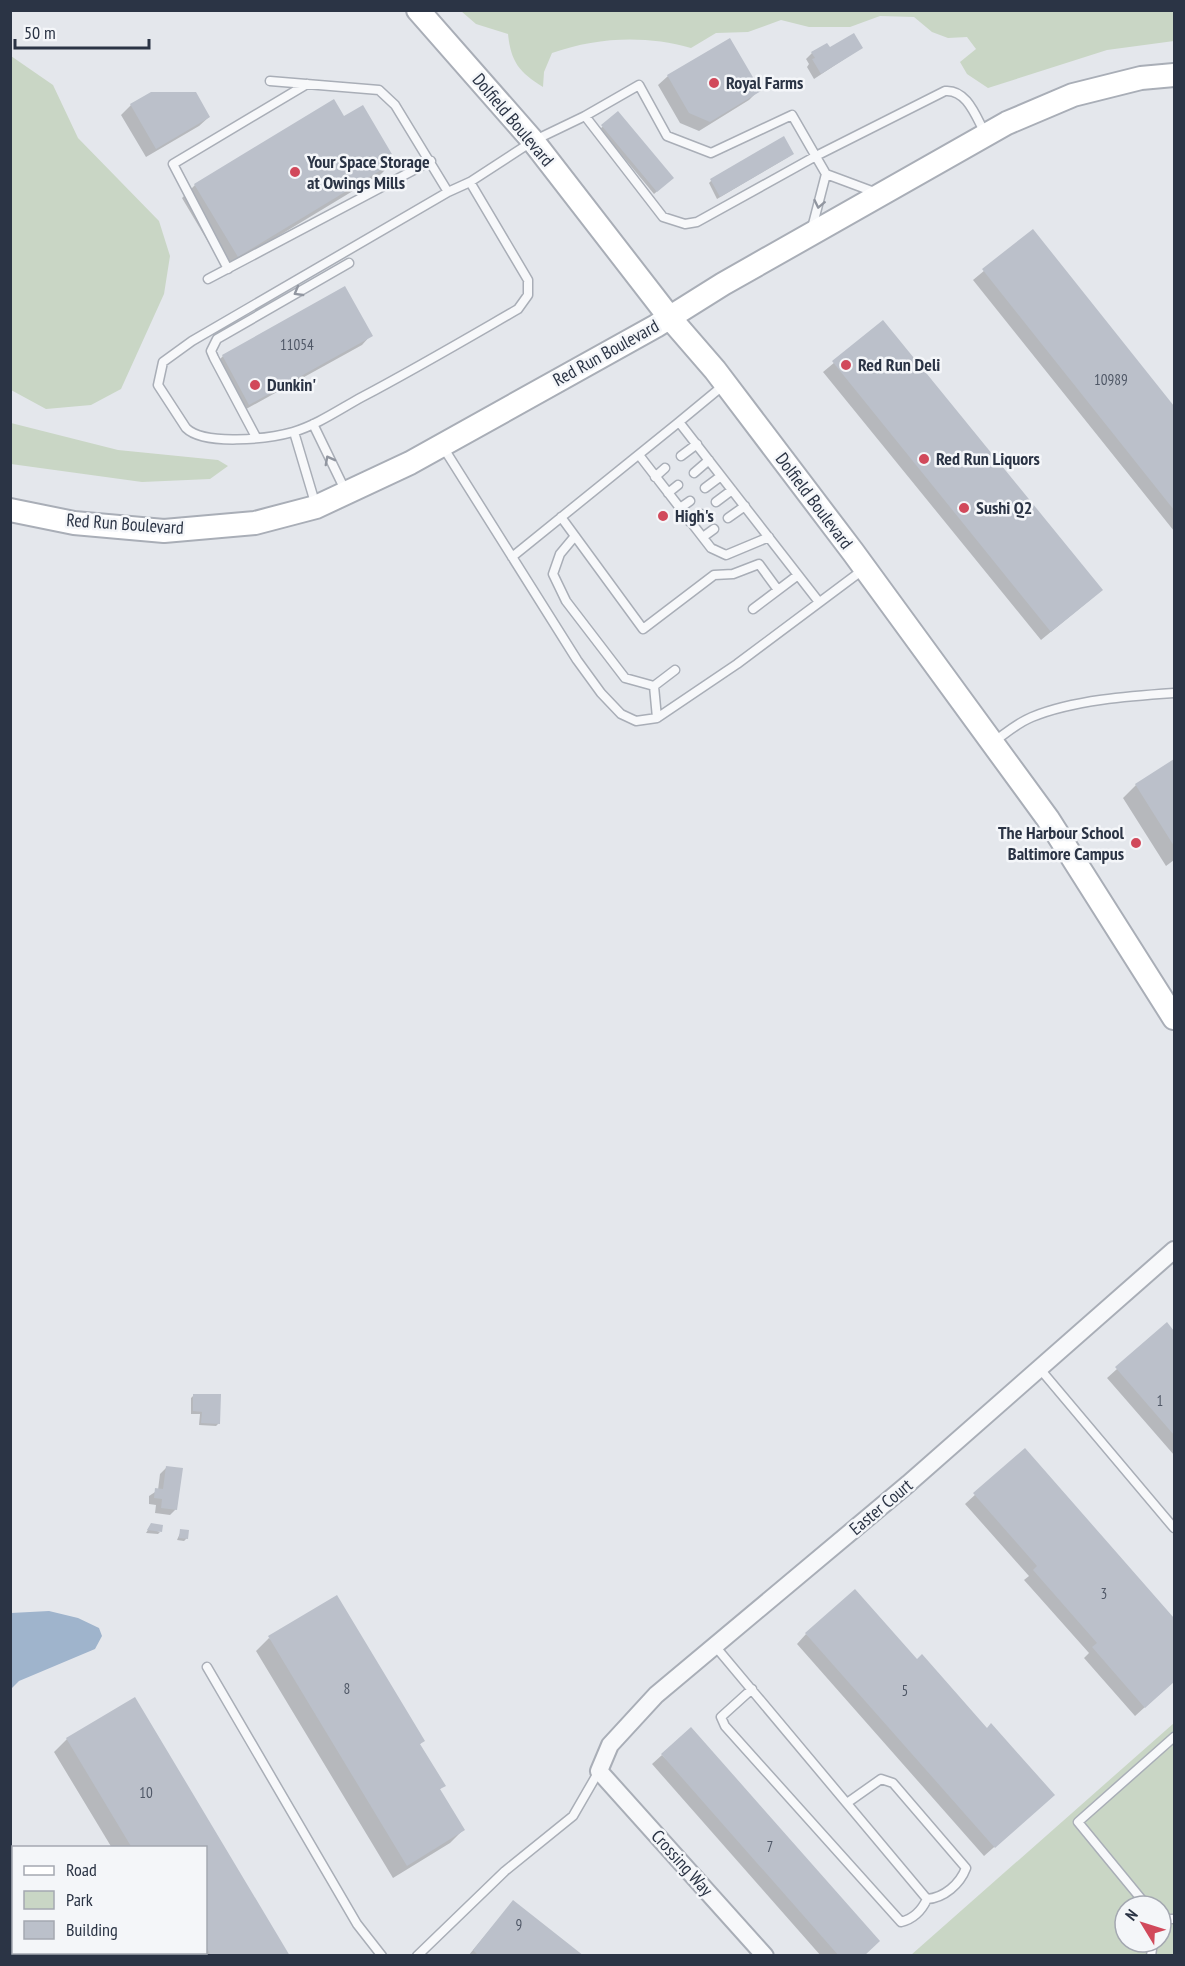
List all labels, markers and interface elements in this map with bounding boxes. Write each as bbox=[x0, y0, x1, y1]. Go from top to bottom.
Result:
scale bar bbox=[15, 12, 148, 50]
text: 50 m bbox=[24, 21, 56, 44]
street label: Dolfield Boulevard bbox=[468, 68, 559, 171]
place label: Royal Farms bbox=[726, 71, 803, 94]
marker: Royal Farms bbox=[707, 76, 721, 90]
place label: Your Space Storage at Owings Mills bbox=[306, 150, 430, 194]
marker: Your Space Storage at Owings Mills bbox=[288, 165, 302, 179]
one-way arrow bbox=[813, 199, 826, 209]
one-way arrow bbox=[294, 285, 304, 296]
street label: Red Run Boulevard bbox=[549, 314, 663, 391]
house number: 11054 bbox=[280, 335, 314, 354]
place label: Red Run Deli bbox=[858, 353, 940, 376]
marker: Red Run Deli bbox=[839, 358, 853, 372]
house number: 10989 bbox=[1094, 370, 1128, 389]
place label: Dunkin' bbox=[267, 373, 316, 396]
marker: Dunkin' bbox=[248, 378, 262, 392]
place label: Red Run Liquors bbox=[936, 447, 1040, 470]
street label: Dolfield Boulevard bbox=[771, 448, 858, 553]
marker: Red Run Liquors bbox=[917, 452, 931, 466]
one-way arrow bbox=[325, 456, 336, 466]
place label: Sushi Q2 bbox=[976, 496, 1032, 519]
marker: Sushi Q2 bbox=[957, 501, 971, 515]
place label: High's bbox=[675, 504, 714, 527]
street label: Red Run Boulevard bbox=[66, 508, 184, 539]
marker: High's bbox=[656, 509, 670, 523]
place label: The Harbour School Baltimore Campus bbox=[998, 821, 1125, 865]
marker: The Harbour School Baltimore Campus bbox=[1129, 836, 1143, 850]
house number: 1 bbox=[1157, 1391, 1163, 1410]
street label: Easter Court bbox=[844, 1473, 917, 1540]
house number: 3 bbox=[1101, 1584, 1107, 1603]
house number: 8 bbox=[344, 1679, 350, 1698]
house number: 5 bbox=[902, 1681, 908, 1700]
house number: 10 bbox=[139, 1783, 153, 1802]
street label: Crossing Way bbox=[647, 1825, 718, 1901]
house number: 7 bbox=[767, 1837, 773, 1856]
legend bbox=[12, 1846, 207, 1954]
text: Road bbox=[66, 1858, 97, 1881]
text: Park bbox=[66, 1888, 93, 1911]
north arrow bbox=[1113, 1894, 1173, 1954]
text: N bbox=[1121, 1905, 1142, 1924]
house number: 9 bbox=[516, 1915, 522, 1934]
text: Building bbox=[66, 1918, 118, 1941]

